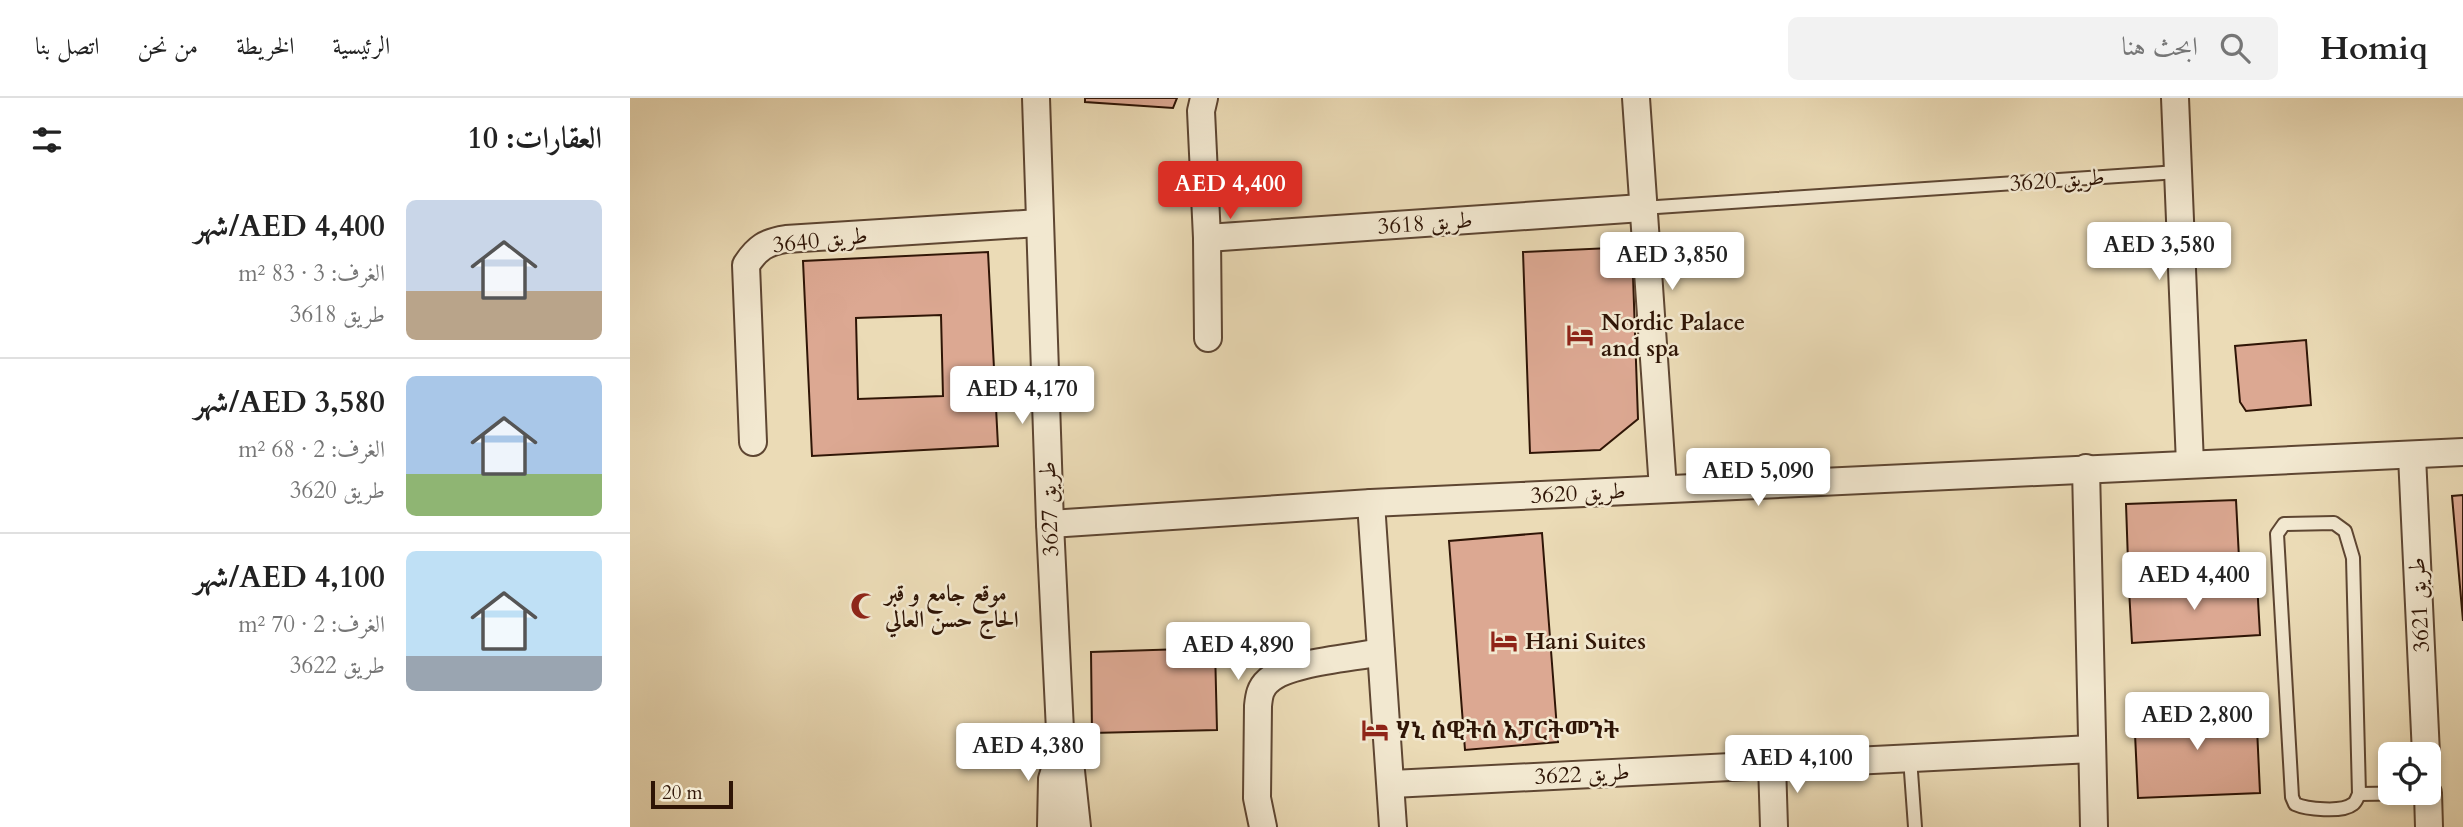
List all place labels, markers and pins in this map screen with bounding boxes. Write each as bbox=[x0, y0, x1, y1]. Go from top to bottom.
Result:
pin: AED 4,400 bbox=[1150, 162, 1310, 221]
pin: AED 3,580 bbox=[2079, 222, 2239, 282]
pin: AED 3,850 bbox=[1592, 232, 1752, 292]
place label: Nordic Palace and spa bbox=[1601, 307, 1745, 364]
hotel icon: Nordic Palace and spa bbox=[1565, 320, 1595, 350]
pin: AED 4,170 bbox=[942, 366, 1102, 426]
pin: AED 5,090 bbox=[1678, 448, 1838, 508]
pin: AED 4,400 bbox=[2114, 552, 2274, 612]
place label: موقع جامع و قبر الحاج حسن العالي bbox=[882, 578, 1019, 640]
mosque icon: موقع جامع و قبر الحاج حسن العالي bbox=[849, 591, 879, 621]
pin: AED 4,890 bbox=[1158, 622, 1318, 682]
hotel icon: Hani Suites bbox=[1489, 626, 1519, 656]
place label: Hani Suites bbox=[1525, 626, 1646, 657]
pin: AED 2,800 bbox=[2117, 692, 2277, 752]
hotel icon: ሃኒ ስዊትስ አፓርትመንት bbox=[1360, 715, 1390, 745]
place label: ሃኒ ስዊትስ አፓርትመንት bbox=[1396, 715, 1620, 746]
pin: AED 4,380 bbox=[948, 724, 1108, 783]
pin: AED 4,100 bbox=[1717, 736, 1877, 795]

